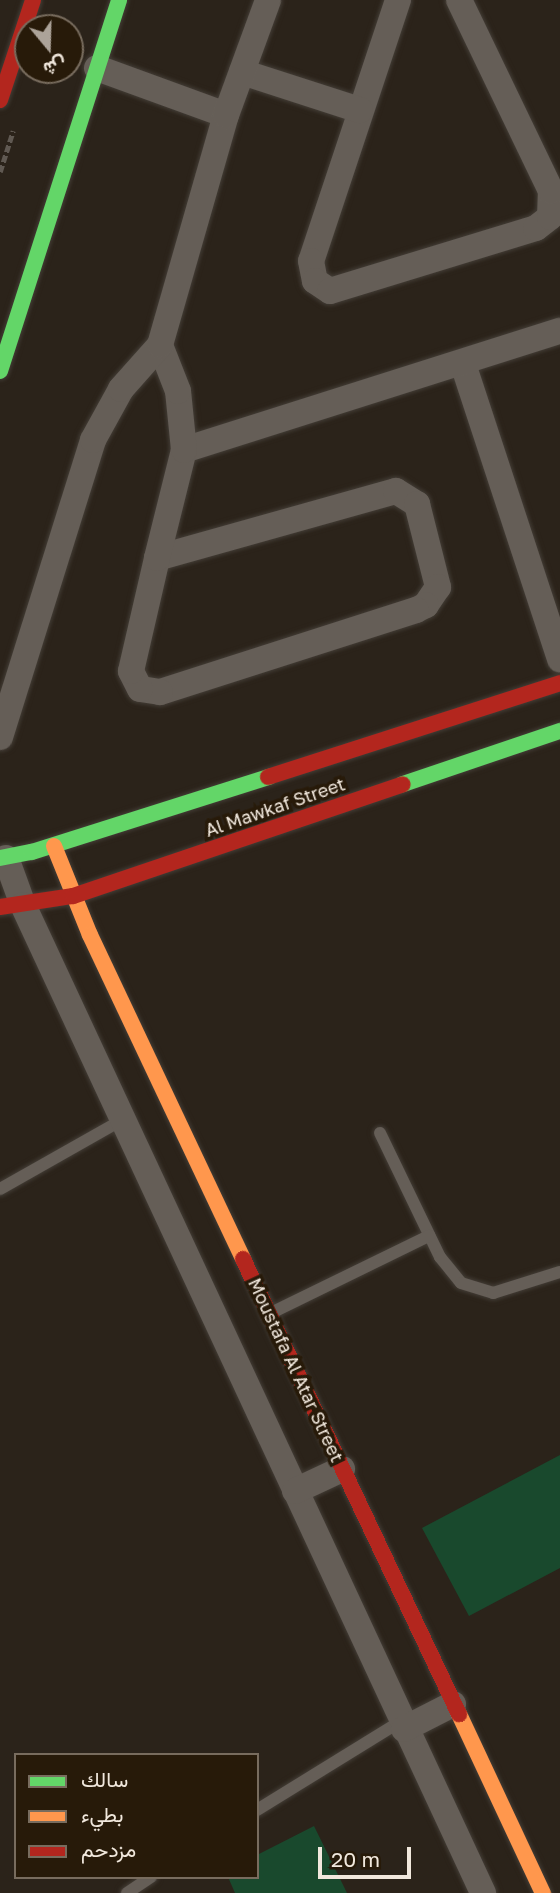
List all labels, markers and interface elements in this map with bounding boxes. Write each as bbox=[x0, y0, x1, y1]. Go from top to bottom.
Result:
north arrow bbox=[14, 14, 84, 84]
text: ش bbox=[41, 53, 70, 82]
street label: Al Mawkaf Street bbox=[202, 773, 348, 841]
street label: Moustafa Al Atar Street bbox=[244, 1275, 348, 1465]
legend bbox=[14, 1753, 259, 1879]
text: سالك bbox=[81, 1766, 128, 1792]
text: بطيء bbox=[81, 1801, 124, 1827]
scale bar bbox=[322, 1834, 415, 1878]
text: مزدحم bbox=[81, 1836, 136, 1862]
text: 20 m bbox=[331, 1846, 380, 1872]

